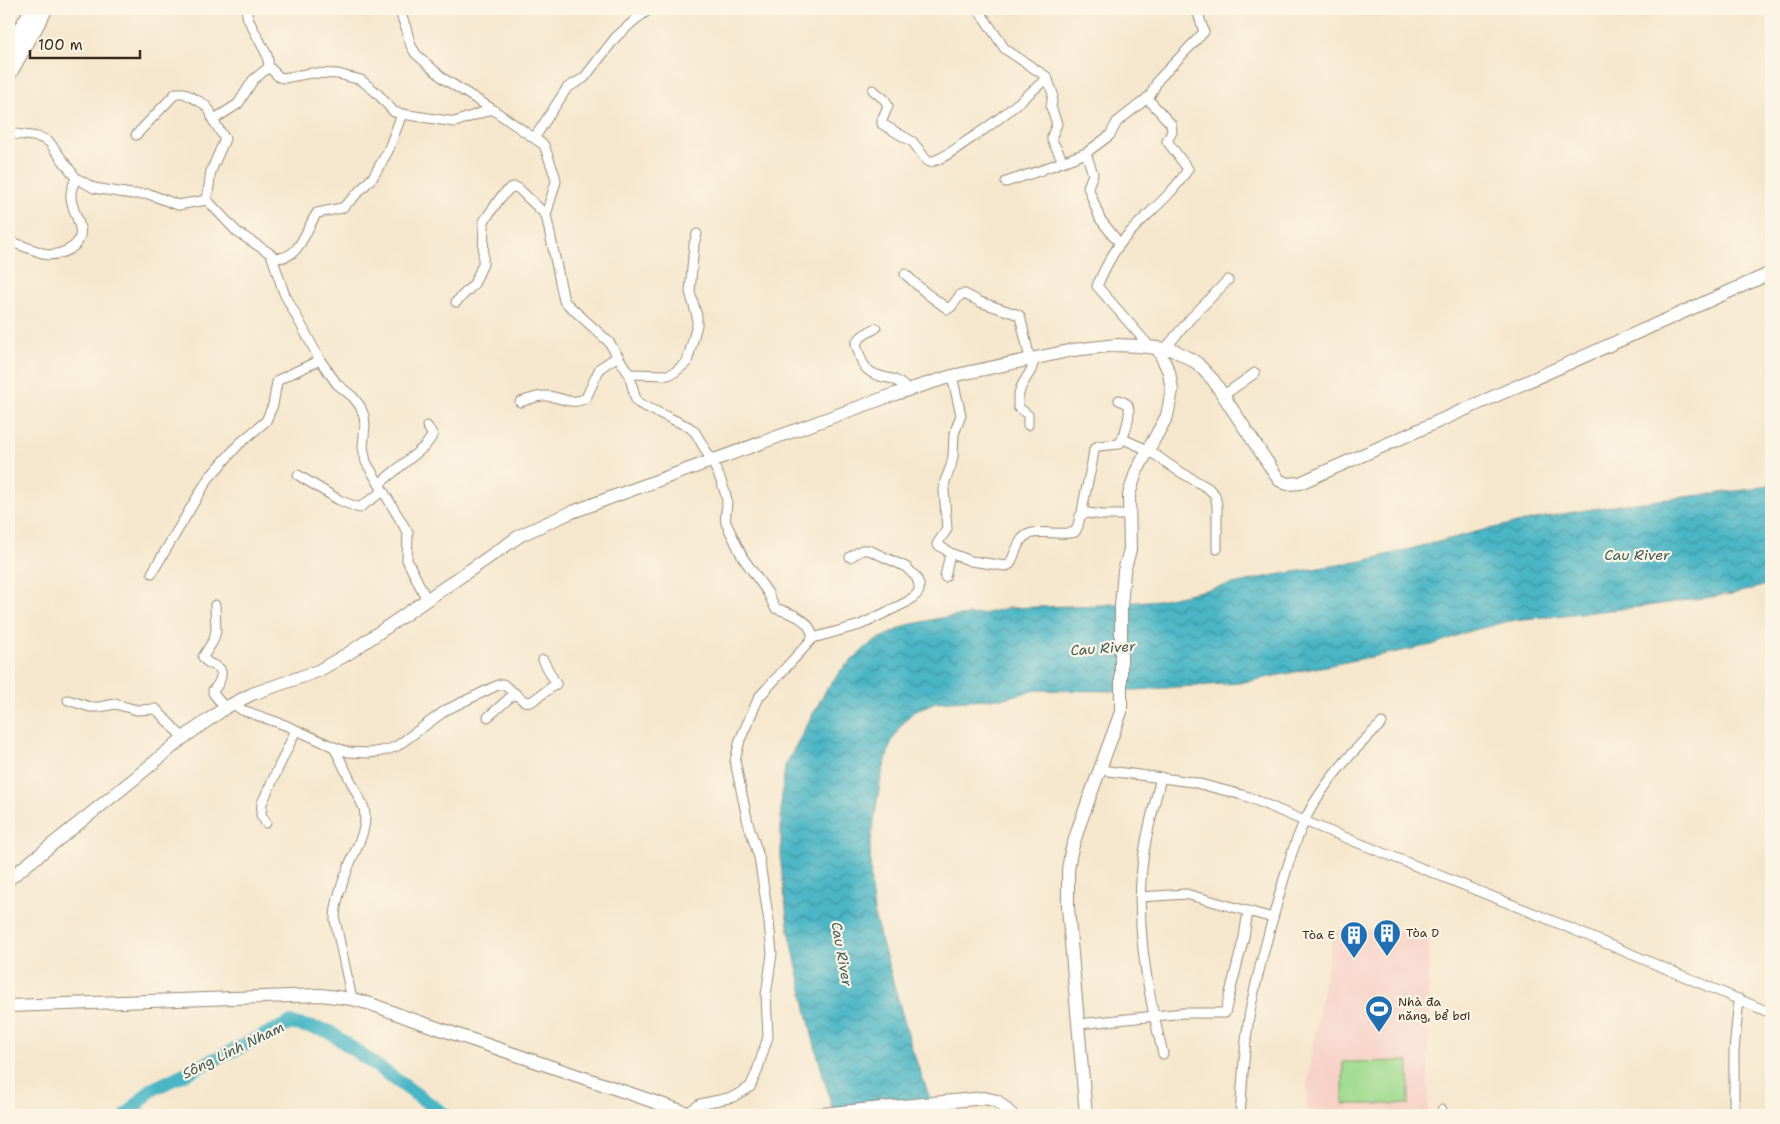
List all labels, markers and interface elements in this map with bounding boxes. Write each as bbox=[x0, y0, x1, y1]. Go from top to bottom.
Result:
scale bar bbox=[30, 28, 140, 60]
text: 100 m bbox=[38, 35, 83, 55]
water label: Cau River bbox=[1604, 546, 1670, 564]
water label: Cau River bbox=[1070, 637, 1137, 659]
building icon: Tòa D bbox=[1372, 918, 1402, 957]
water label: Cau River bbox=[827, 920, 857, 988]
building icon: Tòa E bbox=[1339, 920, 1369, 959]
place label: Tòa D bbox=[1406, 925, 1439, 941]
place label: Tòa E bbox=[1302, 927, 1335, 943]
sports icon: Nhà đa năng, bể bơi bbox=[1364, 994, 1394, 1033]
place label: Nhà đa năng, bể bơi bbox=[1398, 994, 1470, 1024]
water label: Sông Linh Nham bbox=[179, 1017, 287, 1083]

